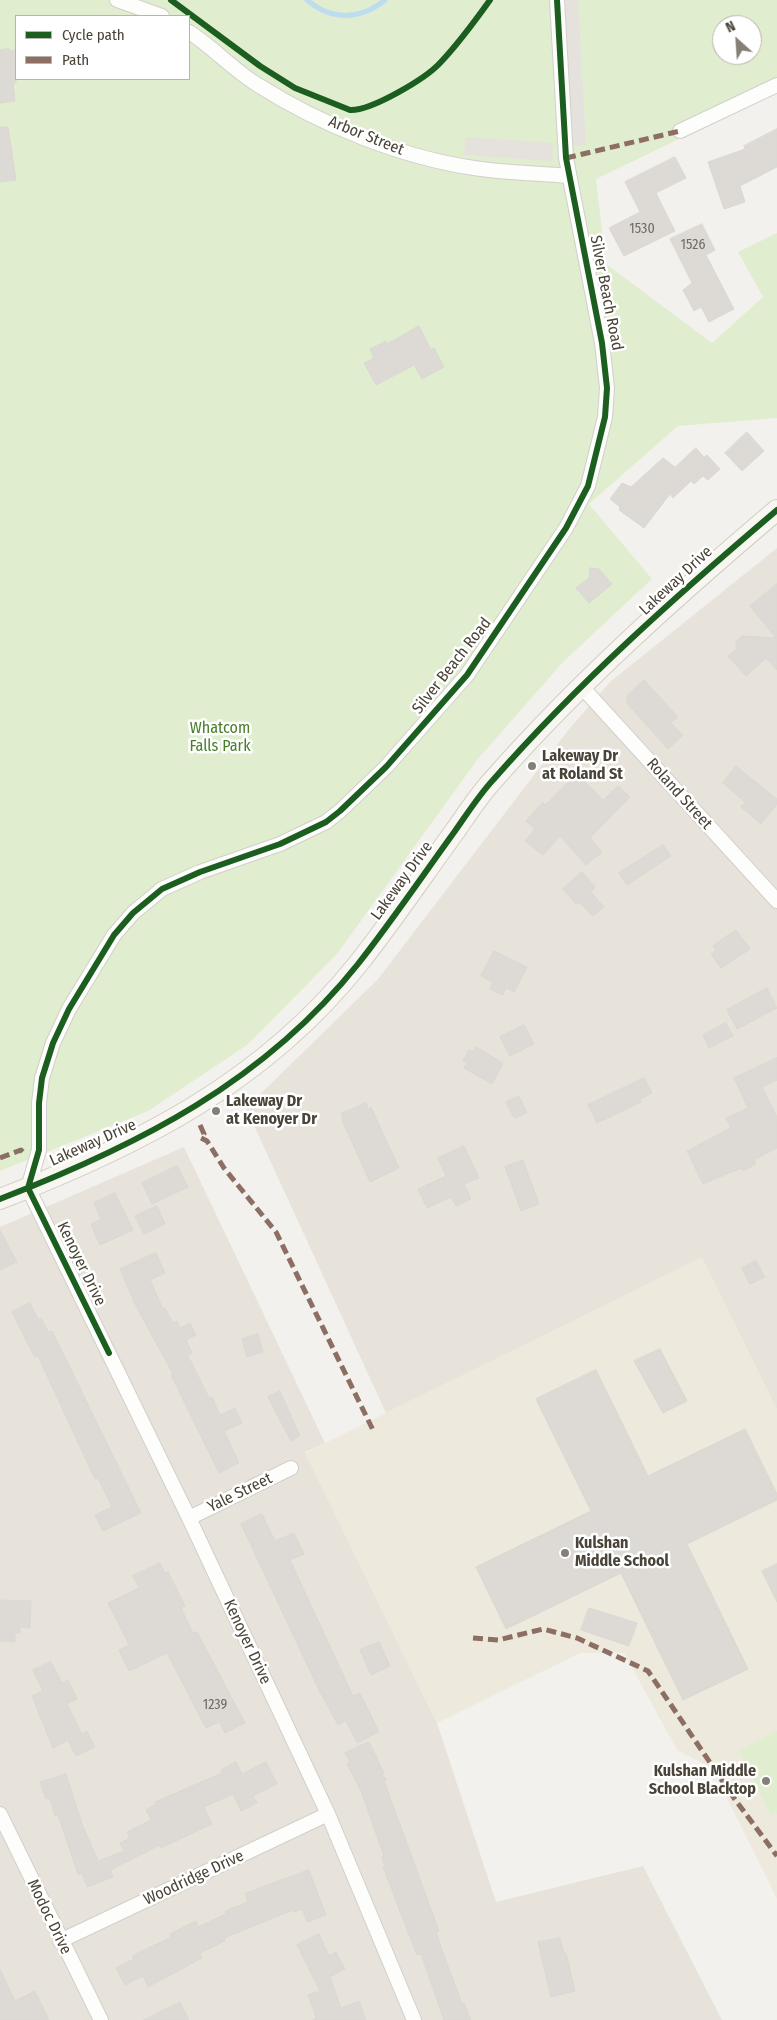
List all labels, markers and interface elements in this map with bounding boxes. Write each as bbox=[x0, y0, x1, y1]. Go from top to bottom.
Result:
legend bbox=[15, 15, 190, 80]
north arrow bbox=[712, 15, 762, 65]
text: N bbox=[723, 17, 738, 36]
text: Cycle path bbox=[62, 26, 125, 44]
text: Path bbox=[62, 51, 89, 69]
street label: Arbor Street bbox=[325, 112, 407, 160]
house number: 1530 bbox=[629, 221, 655, 237]
street label: Silver Beach Road bbox=[585, 234, 627, 352]
house number: 1526 bbox=[681, 237, 705, 253]
street label: Lakeway Drive bbox=[636, 542, 716, 620]
street label: Silver Beach Road bbox=[408, 614, 496, 718]
park label: Whatcom Falls Park bbox=[189, 719, 251, 757]
place label: Lakeway Dr at Roland St bbox=[542, 747, 623, 785]
street label: Roland Street bbox=[642, 755, 716, 833]
marker: Lakeway Dr at Roland St bbox=[526, 760, 538, 772]
street label: Lakeway Drive bbox=[367, 838, 437, 924]
place label: Lakeway Dr at Kenoyer Dr bbox=[226, 1092, 317, 1130]
marker: Lakeway Dr at Kenoyer Dr bbox=[210, 1105, 222, 1117]
street label: Lakeway Drive bbox=[47, 1115, 139, 1171]
street label: Kenoyer Drive bbox=[52, 1219, 110, 1309]
street label: Yale Street bbox=[205, 1469, 275, 1517]
place label: Kulshan Middle School bbox=[575, 1534, 669, 1572]
marker: Kulshan Middle School bbox=[559, 1547, 571, 1559]
street label: Kenoyer Drive bbox=[219, 1597, 275, 1687]
house number: 1239 bbox=[203, 1697, 227, 1713]
place label: Kulshan Middle School Blacktop bbox=[649, 1762, 756, 1800]
marker: Kulshan Middle School Blacktop bbox=[760, 1775, 772, 1787]
street label: Woodridge Drive bbox=[141, 1846, 247, 1910]
street label: Modoc Drive bbox=[23, 1876, 75, 1958]

